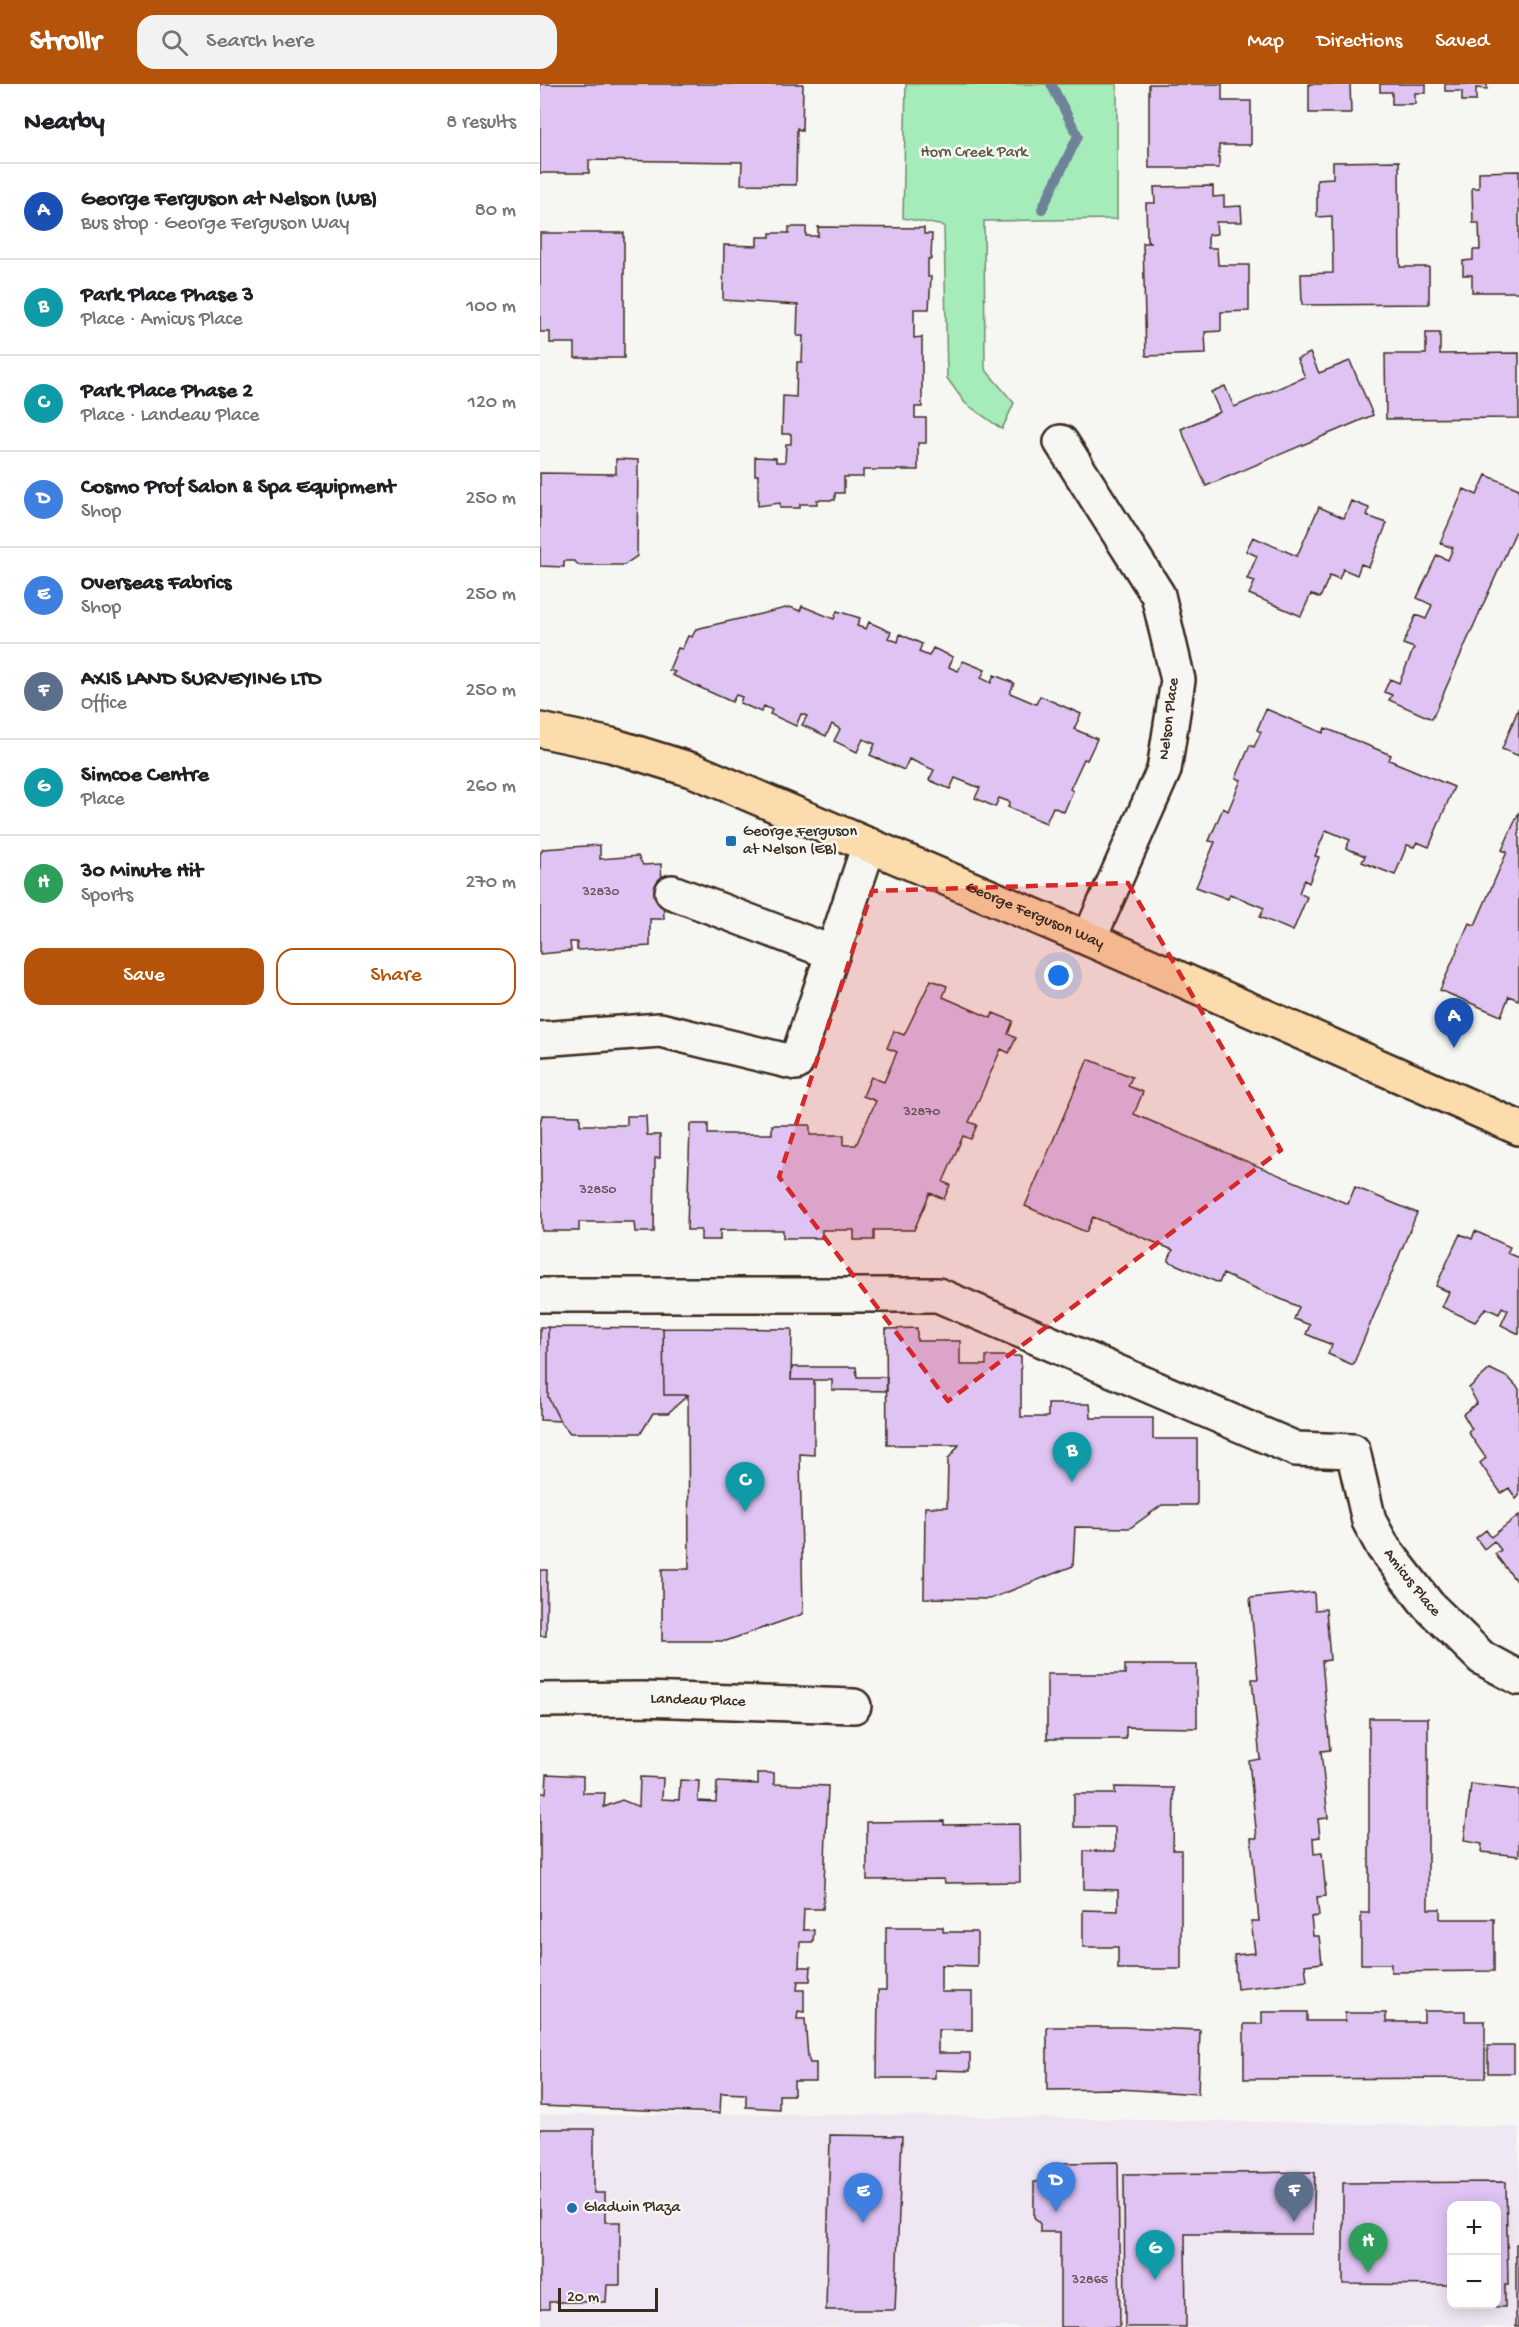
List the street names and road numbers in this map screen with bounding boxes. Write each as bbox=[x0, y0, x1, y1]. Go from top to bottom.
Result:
street label: Nelson Place bbox=[1156, 676, 1185, 761]
street label: George Ferguson Way bbox=[963, 878, 1107, 954]
street label: Amicus Place bbox=[1379, 1545, 1445, 1622]
street label: Landeau Place bbox=[650, 1690, 747, 1712]

